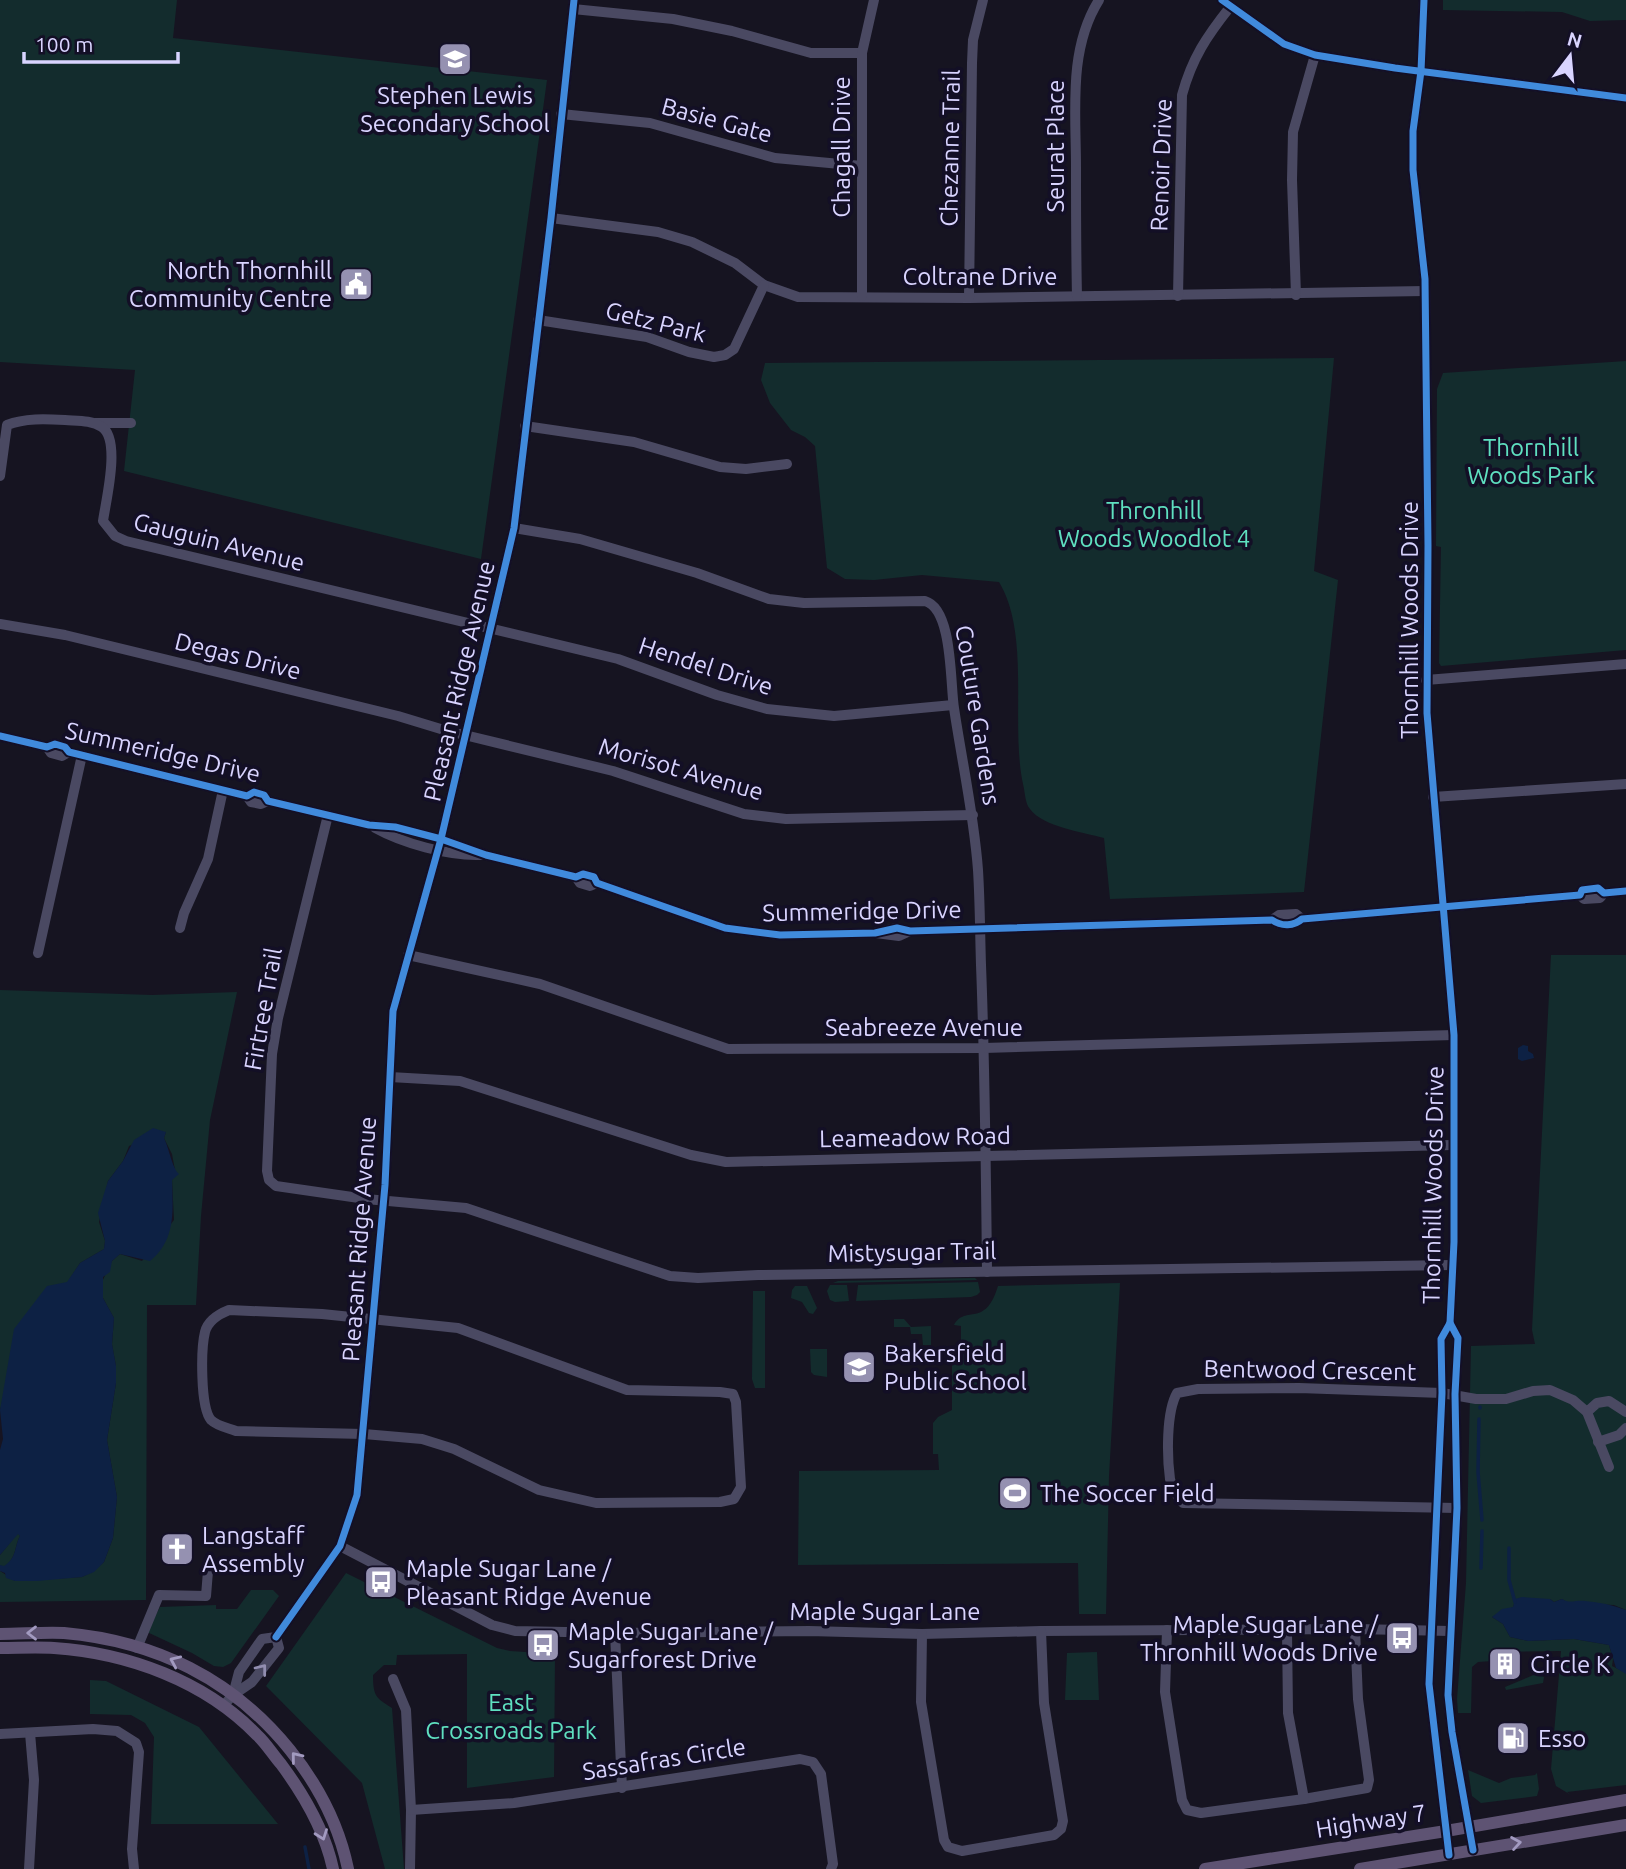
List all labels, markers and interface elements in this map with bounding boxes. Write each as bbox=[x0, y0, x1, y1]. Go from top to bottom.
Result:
scale bar bbox=[24, 21, 178, 65]
north arrow bbox=[1535, 21, 1605, 91]
text: N bbox=[1565, 27, 1585, 52]
text: 100 m bbox=[35, 32, 93, 56]
school or university icon: Stephen Lewis Secondary School bbox=[436, 40, 474, 78]
street label: Chezanne Trail bbox=[935, 69, 965, 227]
street label: Chagall Drive bbox=[828, 76, 855, 218]
street label: Seurat Place bbox=[1042, 79, 1069, 213]
place label: Stephen Lewis Secondary School bbox=[360, 82, 550, 137]
street label: Basie Gate bbox=[659, 92, 775, 148]
street label: Renoir Drive bbox=[1145, 98, 1177, 232]
place label: North Thornhill Community Centre bbox=[129, 257, 332, 312]
street label: Coltrane Drive bbox=[902, 263, 1058, 290]
public building icon: North Thornhill Community Centre bbox=[337, 265, 375, 303]
street label: Getz Park bbox=[603, 296, 709, 348]
park label: Thornhill Woods Park bbox=[1467, 434, 1595, 489]
park label: Thronhill Woods Woodlot 4 bbox=[1058, 497, 1250, 552]
street label: Thornhill Woods Drive bbox=[1396, 501, 1423, 739]
street label: Gauguin Avenue bbox=[131, 508, 307, 576]
street label: Pleasant Ridge Avenue bbox=[418, 558, 500, 804]
street label: Couture Gardens bbox=[950, 623, 1006, 807]
street label: Degas Drive bbox=[172, 627, 304, 685]
street label: Hendel Drive bbox=[635, 632, 777, 700]
street label: Summeridge Drive bbox=[63, 716, 263, 788]
street label: Morisot Avenue bbox=[596, 733, 766, 805]
street label: Summeridge Drive bbox=[762, 896, 962, 926]
street label: Firtree Trail bbox=[239, 946, 287, 1072]
street label: Seabreeze Avenue bbox=[825, 1014, 1023, 1041]
street label: Thornhill Woods Drive bbox=[1417, 1066, 1449, 1304]
street label: Pleasant Ridge Avenue bbox=[337, 1115, 381, 1363]
street label: Leameadow Road bbox=[819, 1122, 1011, 1152]
street label: Mistysugar Trail bbox=[827, 1237, 997, 1267]
place label: Bakersfield Public School bbox=[884, 1340, 1027, 1395]
school or university icon: Bakersfield Public School bbox=[840, 1348, 878, 1386]
street label: Bentwood Crescent bbox=[1203, 1355, 1417, 1385]
sports icon: The Soccer Field bbox=[996, 1474, 1034, 1512]
place label: The Soccer Field bbox=[1040, 1480, 1214, 1507]
place label: Langstaff Assembly bbox=[202, 1522, 305, 1577]
church icon: Langstaff Assembly bbox=[158, 1530, 196, 1568]
place label: Maple Sugar Lane / Pleasant Ridge Avenue bbox=[406, 1555, 652, 1610]
bus stop icon: Maple Sugar Lane / Pleasant Ridge Avenue bbox=[362, 1563, 400, 1601]
street label: Maple Sugar Lane bbox=[790, 1598, 980, 1625]
place label: Maple Sugar Lane / Thronhill Woods Drive bbox=[1140, 1611, 1379, 1666]
place label: Maple Sugar Lane / Sugarforest Drive bbox=[568, 1618, 774, 1673]
bus stop icon: Maple Sugar Lane / Thronhill Woods Drive bbox=[1383, 1619, 1421, 1657]
one-way arrow bbox=[26, 1626, 37, 1641]
bus stop icon: Maple Sugar Lane / Sugarforest Drive bbox=[524, 1626, 562, 1664]
building icon: Circle K bbox=[1486, 1645, 1524, 1683]
place label: Circle K bbox=[1530, 1651, 1611, 1678]
one-way arrow bbox=[169, 1655, 182, 1669]
one-way arrow bbox=[254, 1665, 267, 1677]
park label: East Crossroads Park bbox=[425, 1689, 597, 1744]
fuel station icon: Esso bbox=[1494, 1719, 1532, 1757]
place label: Esso bbox=[1538, 1725, 1586, 1752]
street label: Sassafras Circle bbox=[580, 1733, 748, 1785]
one-way arrow bbox=[291, 1752, 304, 1765]
street label: Highway 7 bbox=[1314, 1799, 1428, 1843]
one-way arrow bbox=[314, 1828, 328, 1840]
one-way arrow bbox=[1510, 1836, 1522, 1851]

